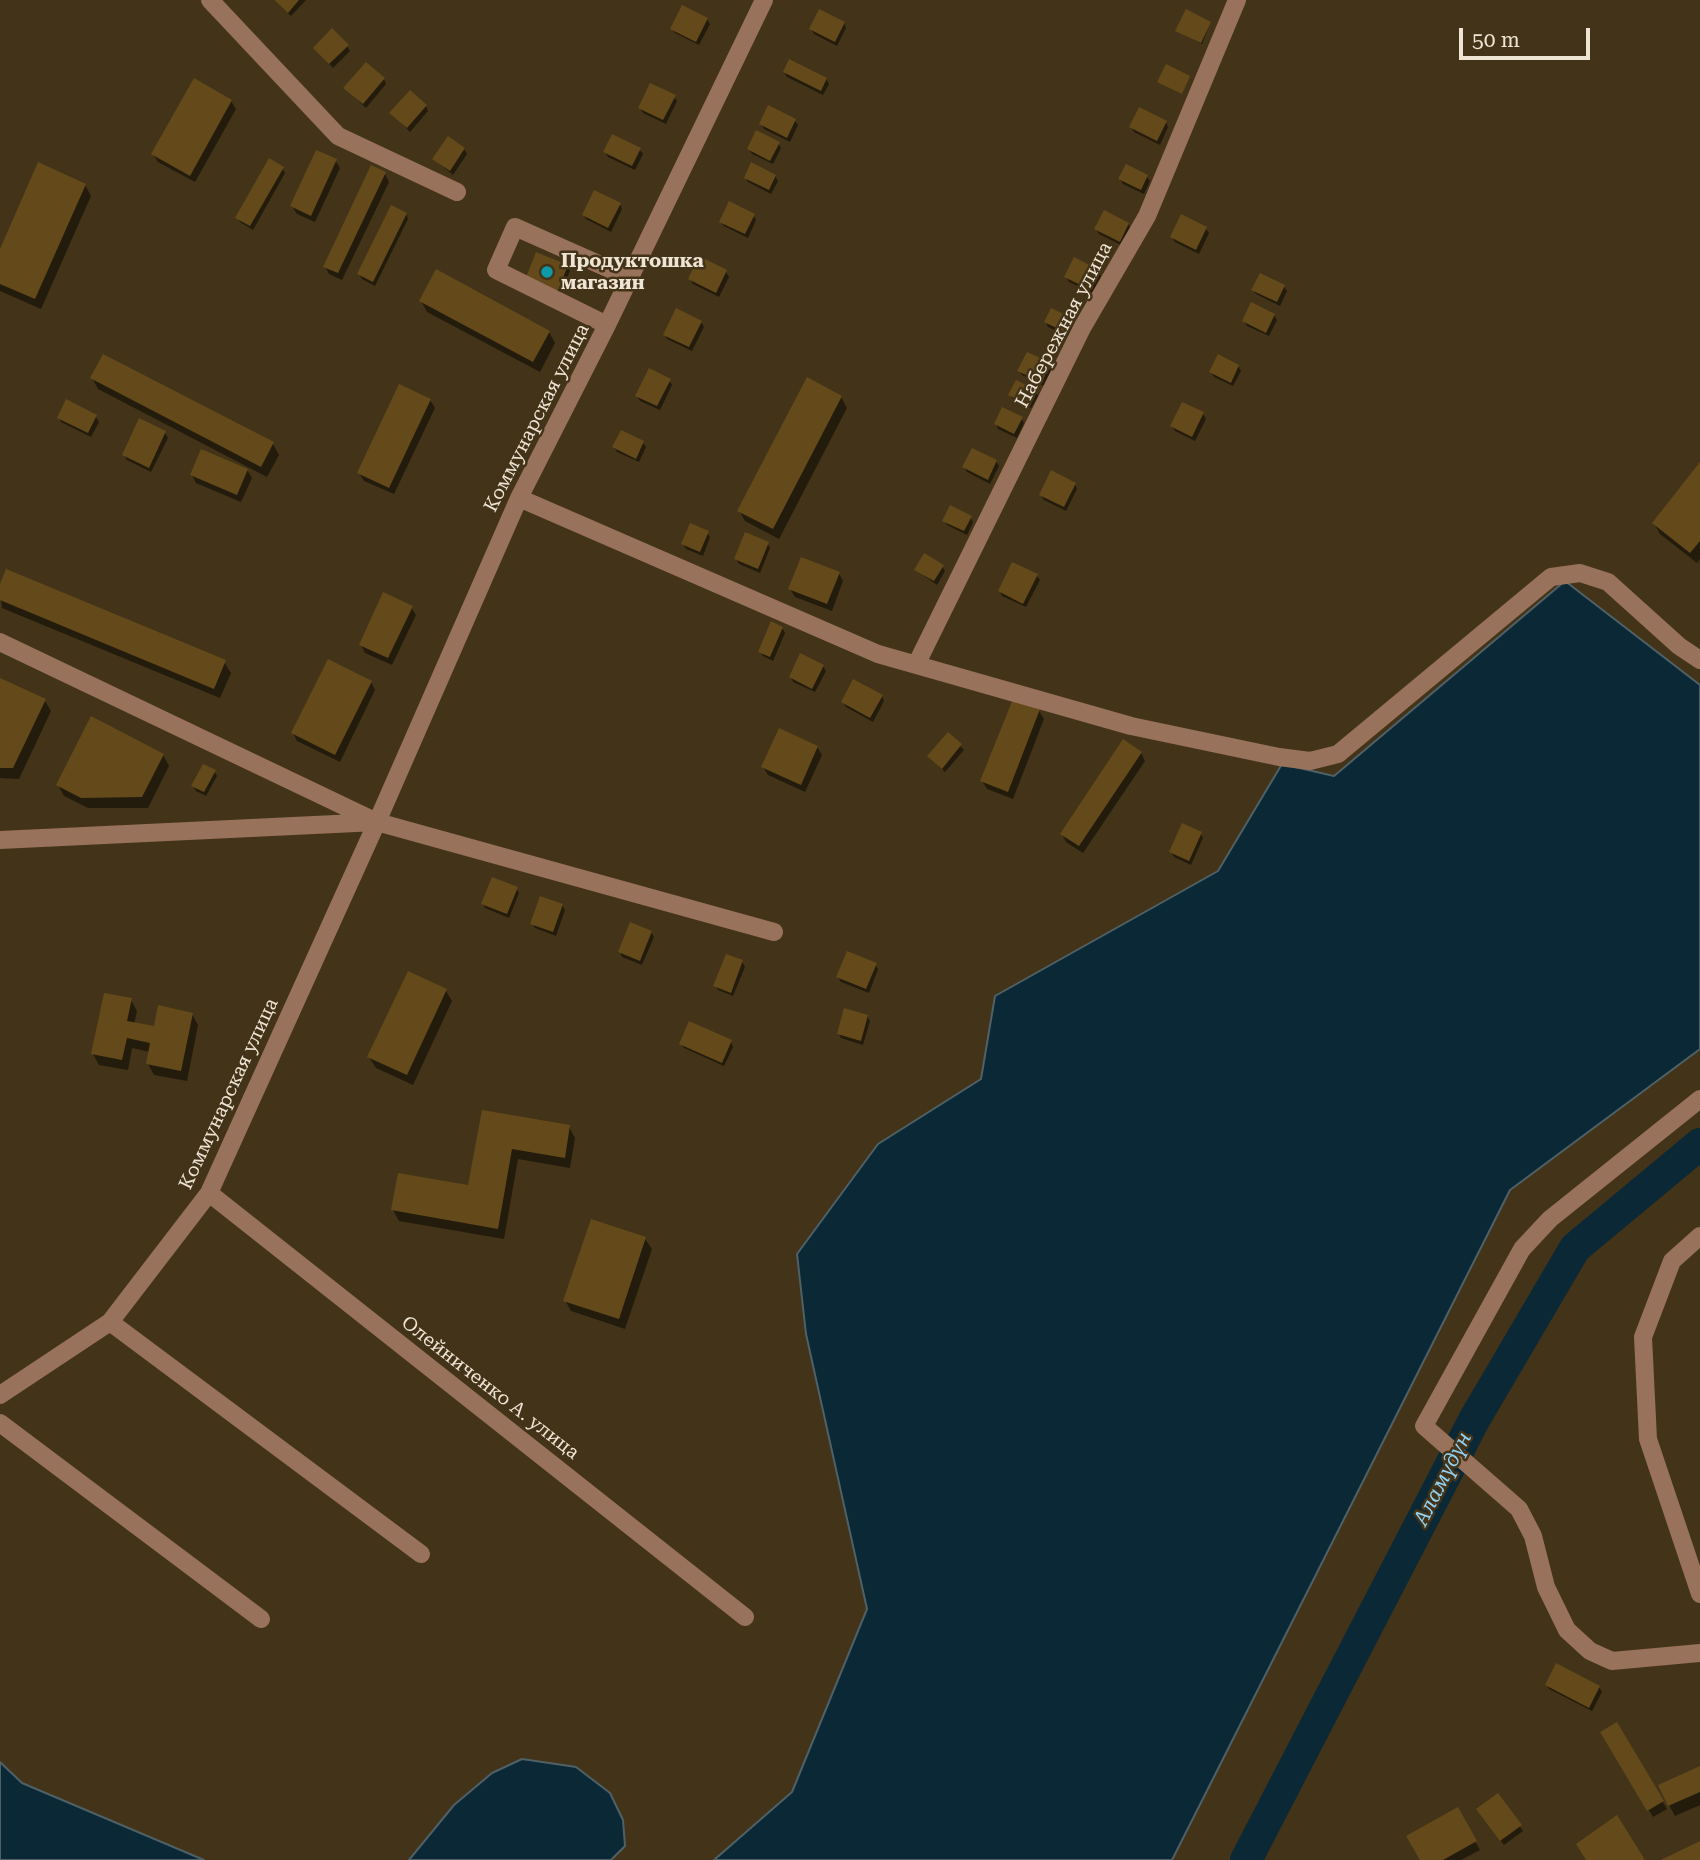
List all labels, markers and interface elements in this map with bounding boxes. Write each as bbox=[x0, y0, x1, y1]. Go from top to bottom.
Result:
scale bar bbox=[1462, 14, 1593, 58]
text: 50 m bbox=[1472, 28, 1520, 52]
street label: Набережная улица bbox=[1011, 238, 1117, 412]
place label: Продуктошка магазин bbox=[561, 250, 704, 294]
marker: Продуктошка магазин bbox=[539, 264, 555, 280]
street label: Коммунарская улица bbox=[480, 320, 594, 516]
street label: Коммунарская улица bbox=[175, 995, 283, 1193]
street label: Олейниченко А. улица bbox=[397, 1311, 583, 1465]
water label: Аламүдүн bbox=[1409, 1428, 1477, 1530]

